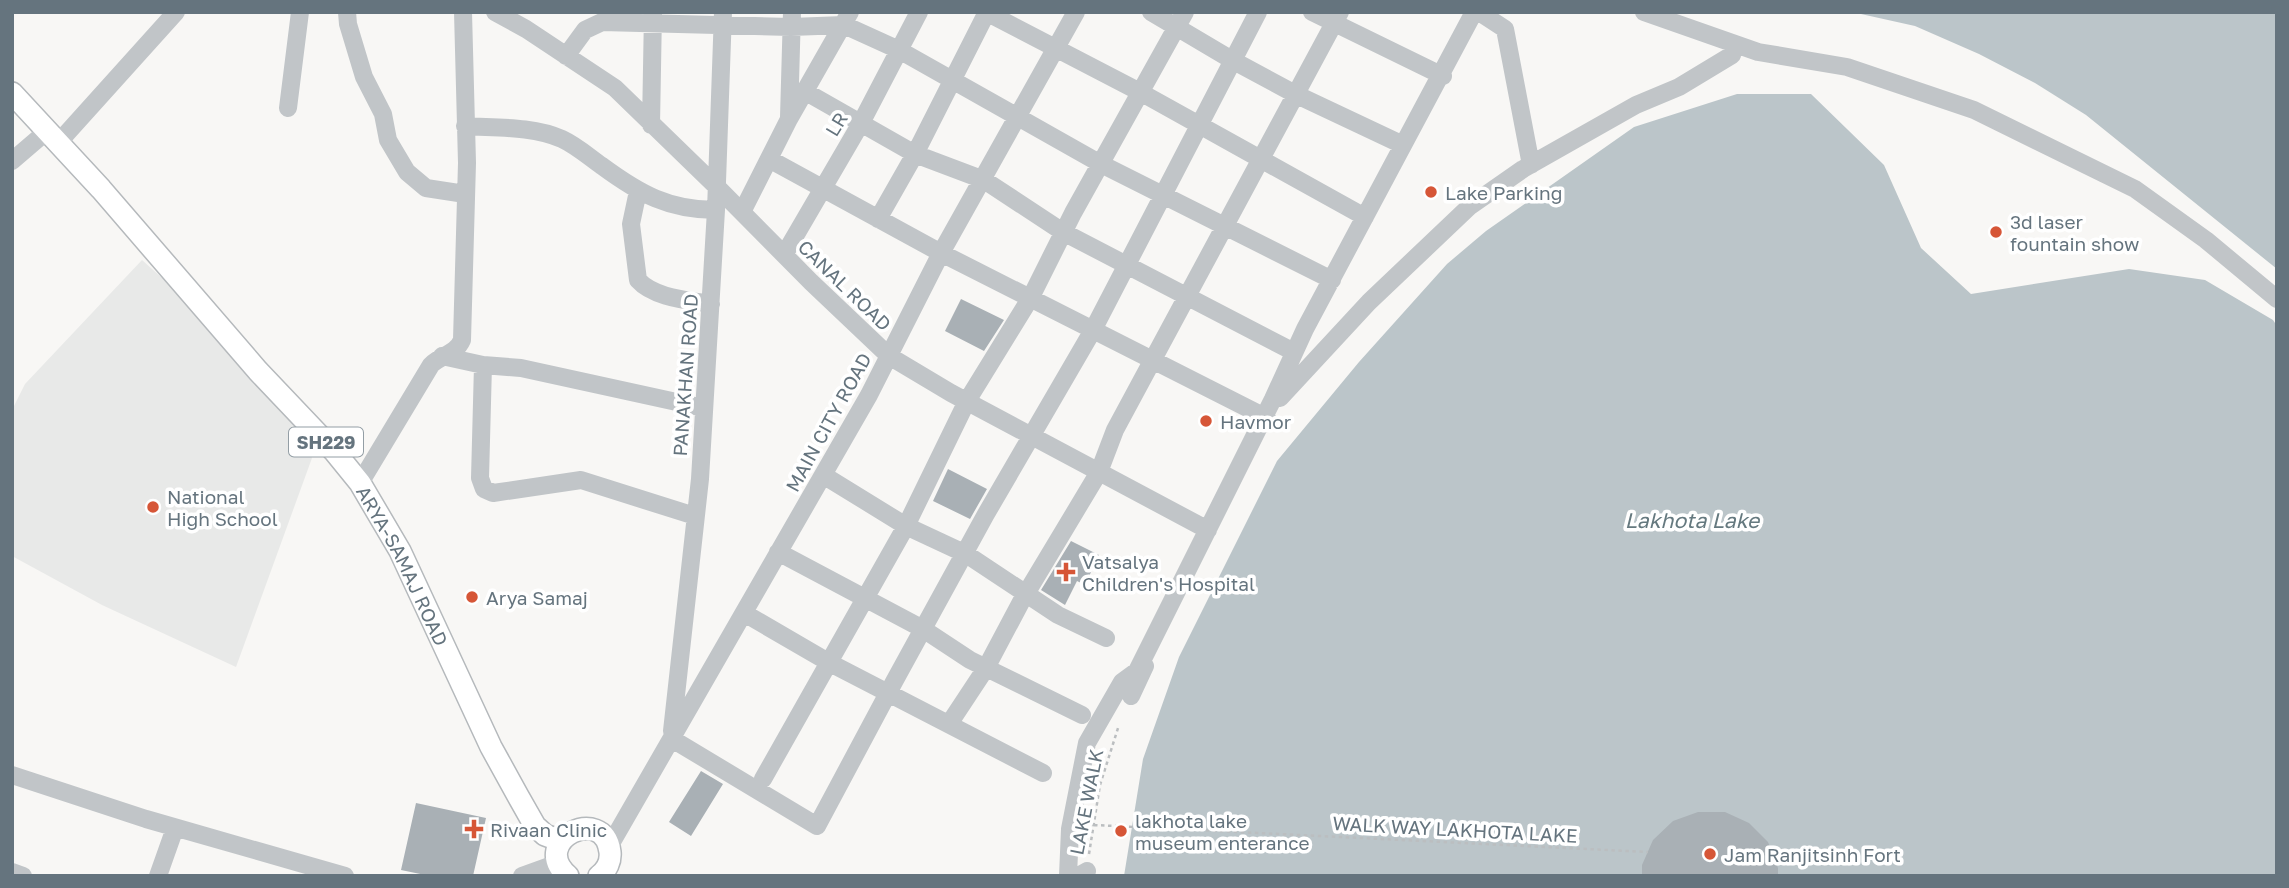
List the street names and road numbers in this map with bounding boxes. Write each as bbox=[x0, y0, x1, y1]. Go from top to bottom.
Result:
street label: LR bbox=[820, 108, 852, 140]
street label: CANAL ROAD bbox=[794, 235, 896, 335]
street label: PANAKHAN ROAD bbox=[668, 293, 702, 457]
street label: MAIN CITY ROAD bbox=[780, 349, 876, 495]
road number: SH229 bbox=[289, 428, 363, 457]
street label: ARYA-SAMAJ ROAD bbox=[352, 481, 454, 649]
street label: LAKE WALK bbox=[1064, 747, 1108, 857]
street label: WALK WAY LAKHOTA LAKE bbox=[1332, 811, 1578, 847]

